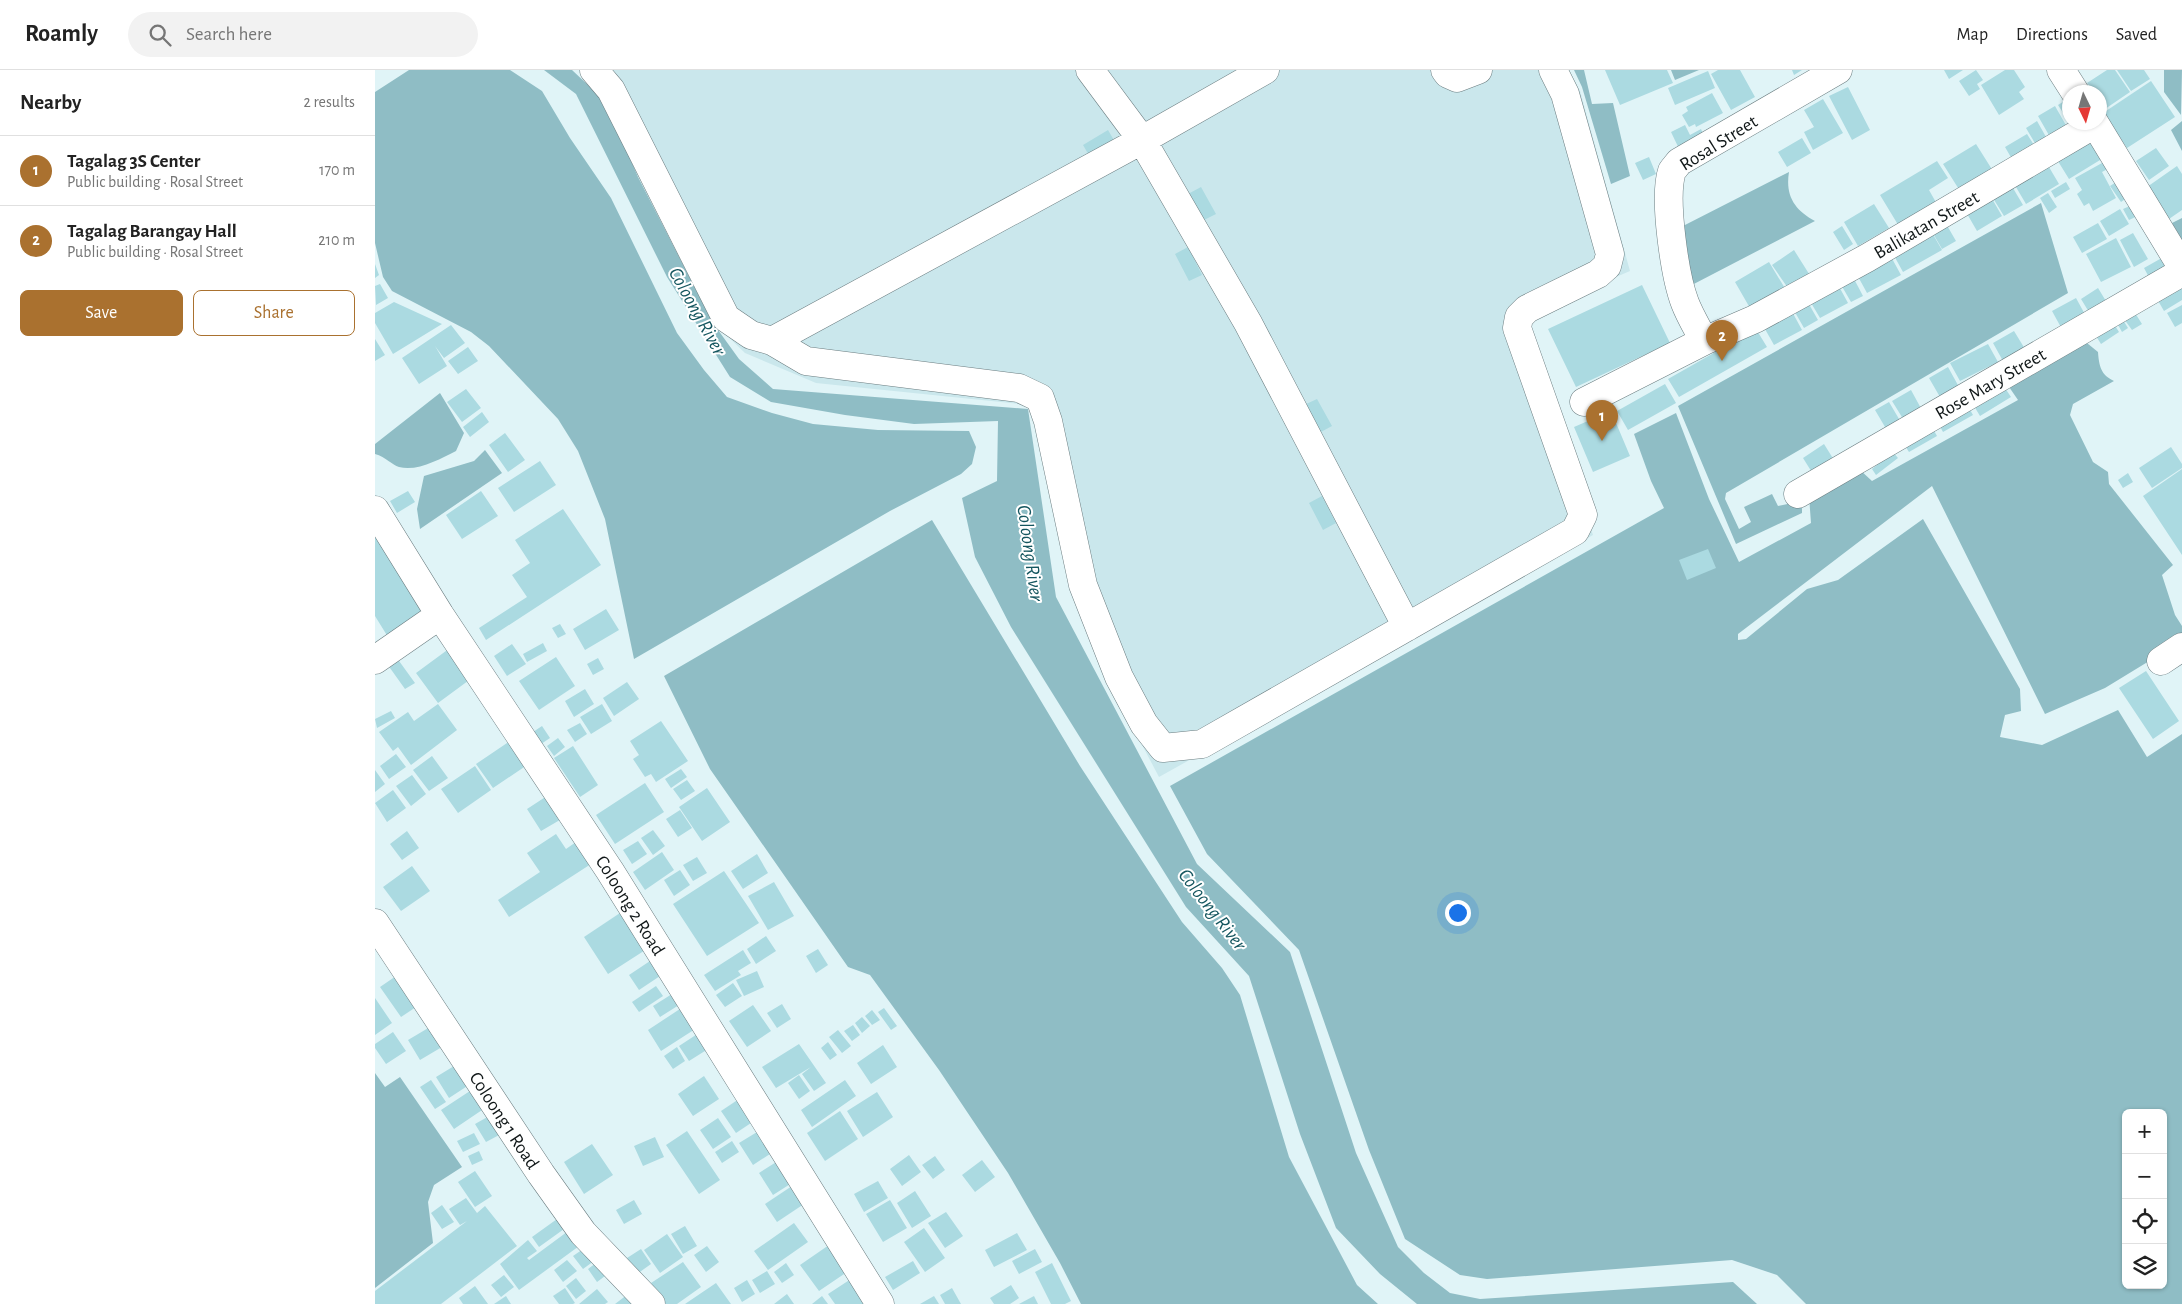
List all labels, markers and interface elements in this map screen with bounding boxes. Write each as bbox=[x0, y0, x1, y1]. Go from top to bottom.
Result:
search box bbox=[128, 12, 478, 57]
icon: search bbox=[146, 21, 174, 49]
text: Roamly bbox=[25, 22, 98, 46]
text: Search here bbox=[186, 25, 272, 44]
text: Map bbox=[1957, 26, 1988, 44]
text: Directions bbox=[2016, 26, 2088, 44]
text: Saved bbox=[2116, 26, 2157, 44]
north arrow bbox=[2062, 85, 2107, 130]
text: Nearby bbox=[20, 92, 81, 113]
text: 2 results bbox=[303, 94, 355, 110]
street label: Rosal Street bbox=[1677, 112, 1761, 175]
text: Tagalag 3S Center bbox=[67, 152, 200, 171]
text: 1 bbox=[33, 162, 39, 178]
text: 170 m bbox=[319, 162, 355, 178]
text: Public building · Rosal Street bbox=[67, 174, 243, 190]
street label: Balikatan Street bbox=[1871, 188, 1982, 263]
text: Tagalag Barangay Hall bbox=[67, 222, 237, 241]
text: 2 bbox=[32, 232, 40, 248]
text: 210 m bbox=[318, 232, 355, 248]
text: Public building · Rosal Street bbox=[67, 244, 243, 260]
water label: Coloong River bbox=[665, 264, 730, 359]
button: Save bbox=[20, 290, 183, 336]
button: Share bbox=[193, 290, 355, 336]
pin: 2 bbox=[1706, 320, 1738, 361]
street label: Rose Mary Street bbox=[1932, 345, 2049, 423]
pin: 1 bbox=[1586, 400, 1618, 441]
water label: Coloong River bbox=[1013, 504, 1047, 603]
street label: Coloong 2 Road bbox=[592, 853, 668, 959]
water label: Coloong River bbox=[1174, 865, 1250, 954]
your location bbox=[1445, 900, 1471, 926]
street label: Coloong 1 Road bbox=[465, 1069, 542, 1173]
map controls bbox=[2122, 1109, 2167, 1289]
button: + bbox=[2122, 1109, 2167, 1154]
button: − bbox=[2122, 1154, 2167, 1199]
button: locate bbox=[2122, 1199, 2167, 1244]
button: layers bbox=[2122, 1244, 2167, 1289]

